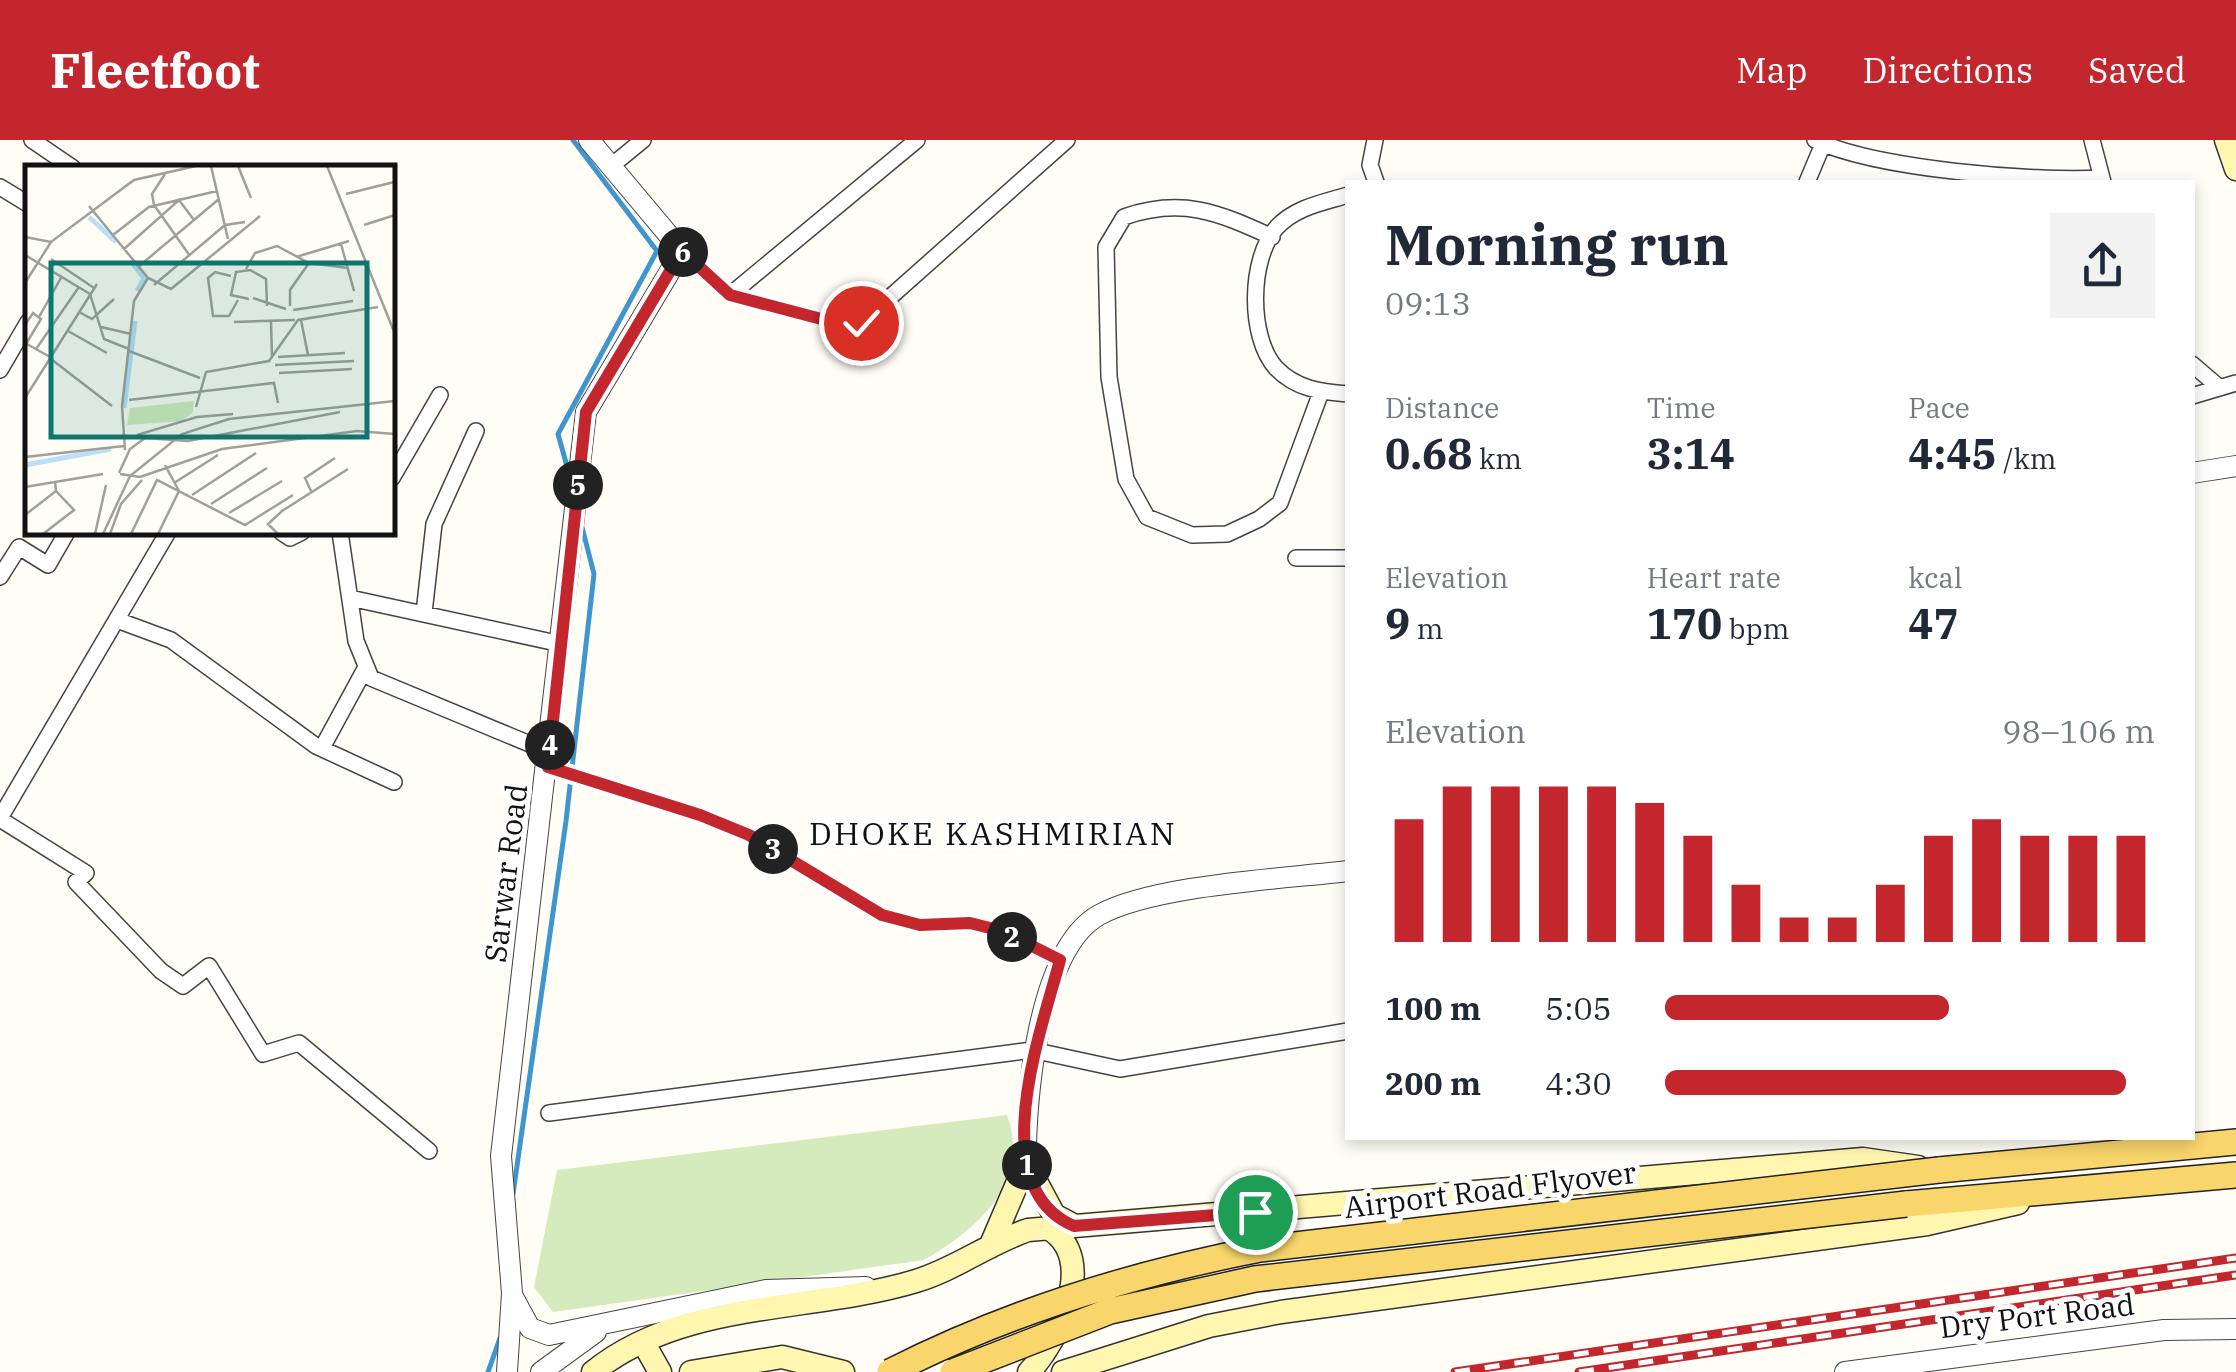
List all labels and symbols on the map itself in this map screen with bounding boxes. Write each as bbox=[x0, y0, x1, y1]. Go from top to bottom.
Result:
inset map bbox=[25, 165, 395, 535]
pin: 6 bbox=[658, 227, 708, 277]
pin bbox=[819, 281, 904, 366]
pin: 5 bbox=[553, 460, 603, 510]
pin: 4 bbox=[525, 720, 575, 770]
street label: Sarwar Road bbox=[475, 782, 535, 964]
district label: DHOKE KASHMIRIAN bbox=[809, 812, 1177, 854]
pin: 3 bbox=[748, 824, 798, 874]
pin: 2 bbox=[987, 912, 1037, 962]
pin: 1 bbox=[1002, 1140, 1052, 1190]
street label: Airport Road Flyover bbox=[1342, 1152, 1638, 1226]
pin bbox=[1213, 1170, 1298, 1255]
street label: Dry Port Road bbox=[1937, 1284, 2137, 1346]

